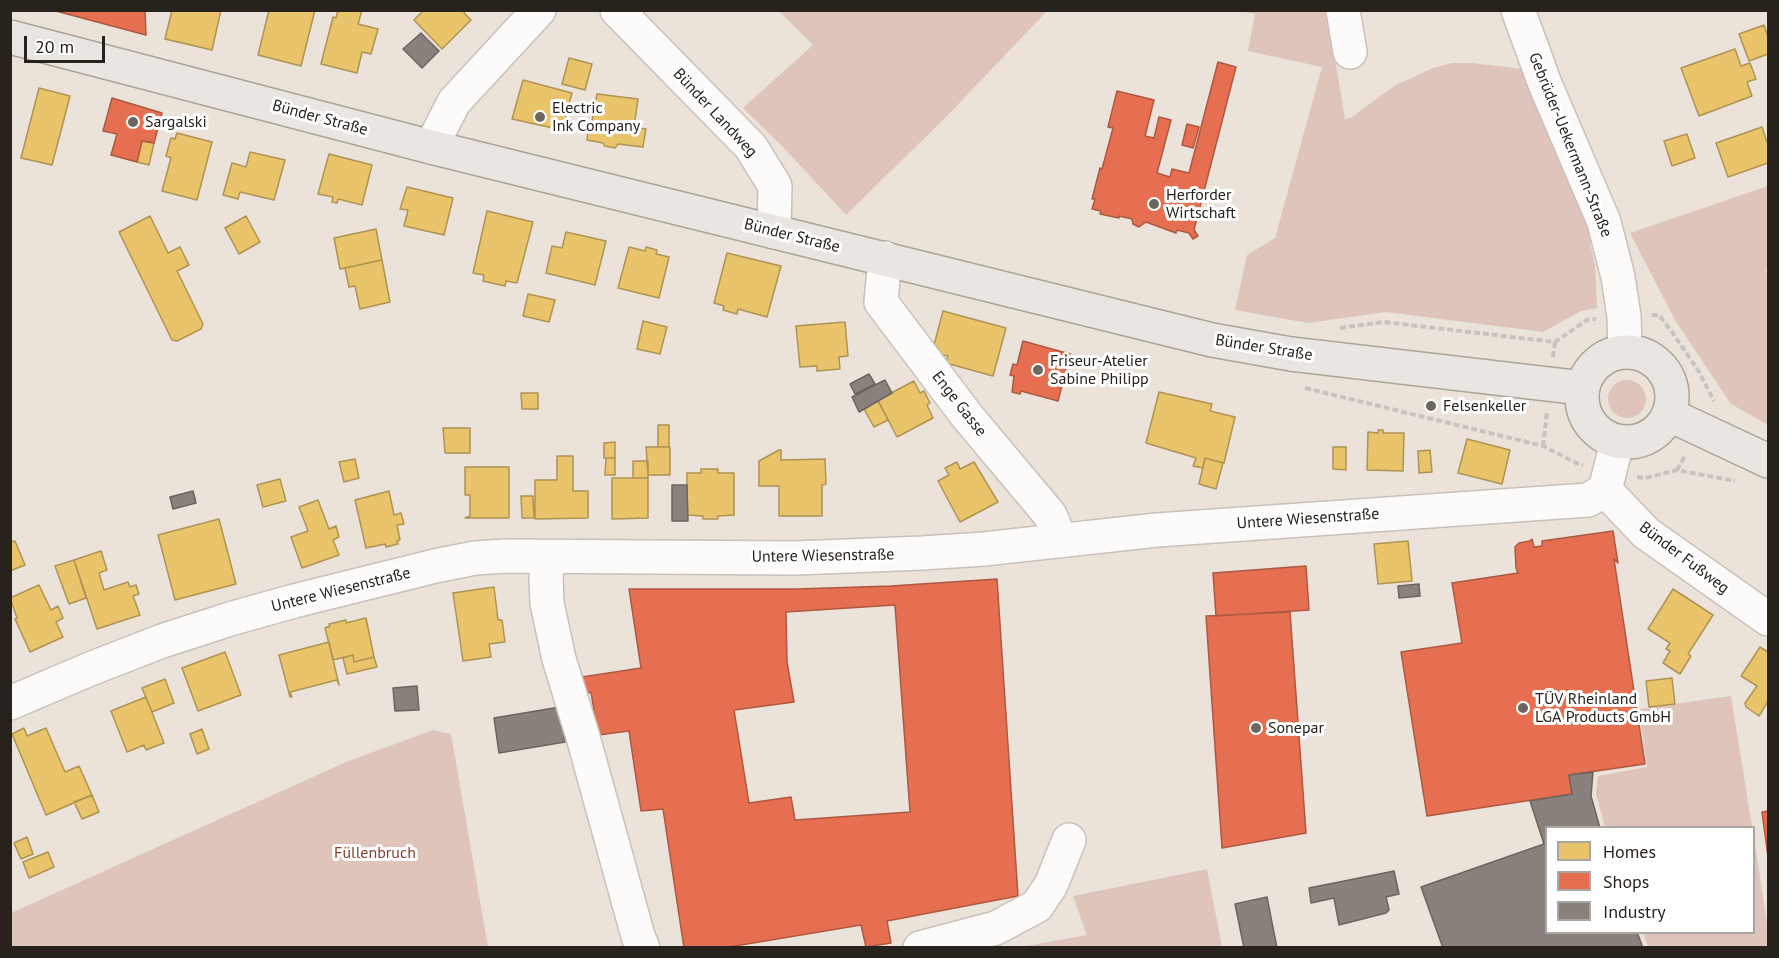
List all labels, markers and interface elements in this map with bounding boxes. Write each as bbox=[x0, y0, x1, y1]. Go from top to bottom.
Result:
scale bar bbox=[27, 24, 108, 62]
text: 20 m bbox=[35, 35, 74, 58]
street label: Gebrüder-Uekermann-Straße bbox=[1524, 50, 1616, 240]
street label: Bünder Landweg bbox=[669, 65, 761, 161]
street label: Bünder Straße bbox=[270, 96, 370, 140]
place label: Electric Ink Company bbox=[552, 98, 640, 136]
marker: Electric Ink Company bbox=[533, 110, 547, 124]
place label: Sargalski bbox=[145, 112, 207, 132]
marker: Sargalski bbox=[126, 115, 140, 129]
place label: Herforder Wirtschaft bbox=[1166, 185, 1236, 223]
marker: Herforder Wirtschaft bbox=[1147, 197, 1161, 211]
street label: Bünder Straße bbox=[742, 215, 842, 257]
street label: Bünder Straße bbox=[1214, 331, 1314, 365]
place label: Friseur-Atelier Sabine Philipp bbox=[1050, 351, 1149, 389]
marker: Friseur-Atelier Sabine Philipp bbox=[1031, 363, 1045, 377]
street label: Enge Gasse bbox=[928, 367, 990, 441]
place label: Felsenkeller bbox=[1443, 396, 1526, 416]
marker: Felsenkeller bbox=[1424, 399, 1438, 413]
street label: Untere Wiesenstraße bbox=[1236, 504, 1380, 534]
street label: Bünder Fußweg bbox=[1635, 518, 1733, 598]
street label: Untere Wiesenstraße bbox=[751, 545, 895, 567]
street label: Untere Wiesenstraße bbox=[269, 563, 413, 617]
place label: TÜV Rheinland LGA Products GmbH bbox=[1535, 689, 1671, 727]
marker: TÜV Rheinland LGA Products GmbH bbox=[1516, 701, 1530, 715]
place label: Sonepar bbox=[1268, 718, 1324, 738]
marker: Sonepar bbox=[1249, 721, 1263, 735]
legend bbox=[1545, 826, 1755, 934]
text: Homes bbox=[1603, 840, 1656, 863]
park label: Füllenbruch bbox=[334, 843, 416, 863]
text: Shops bbox=[1603, 870, 1649, 893]
text: Industry bbox=[1603, 900, 1666, 923]

